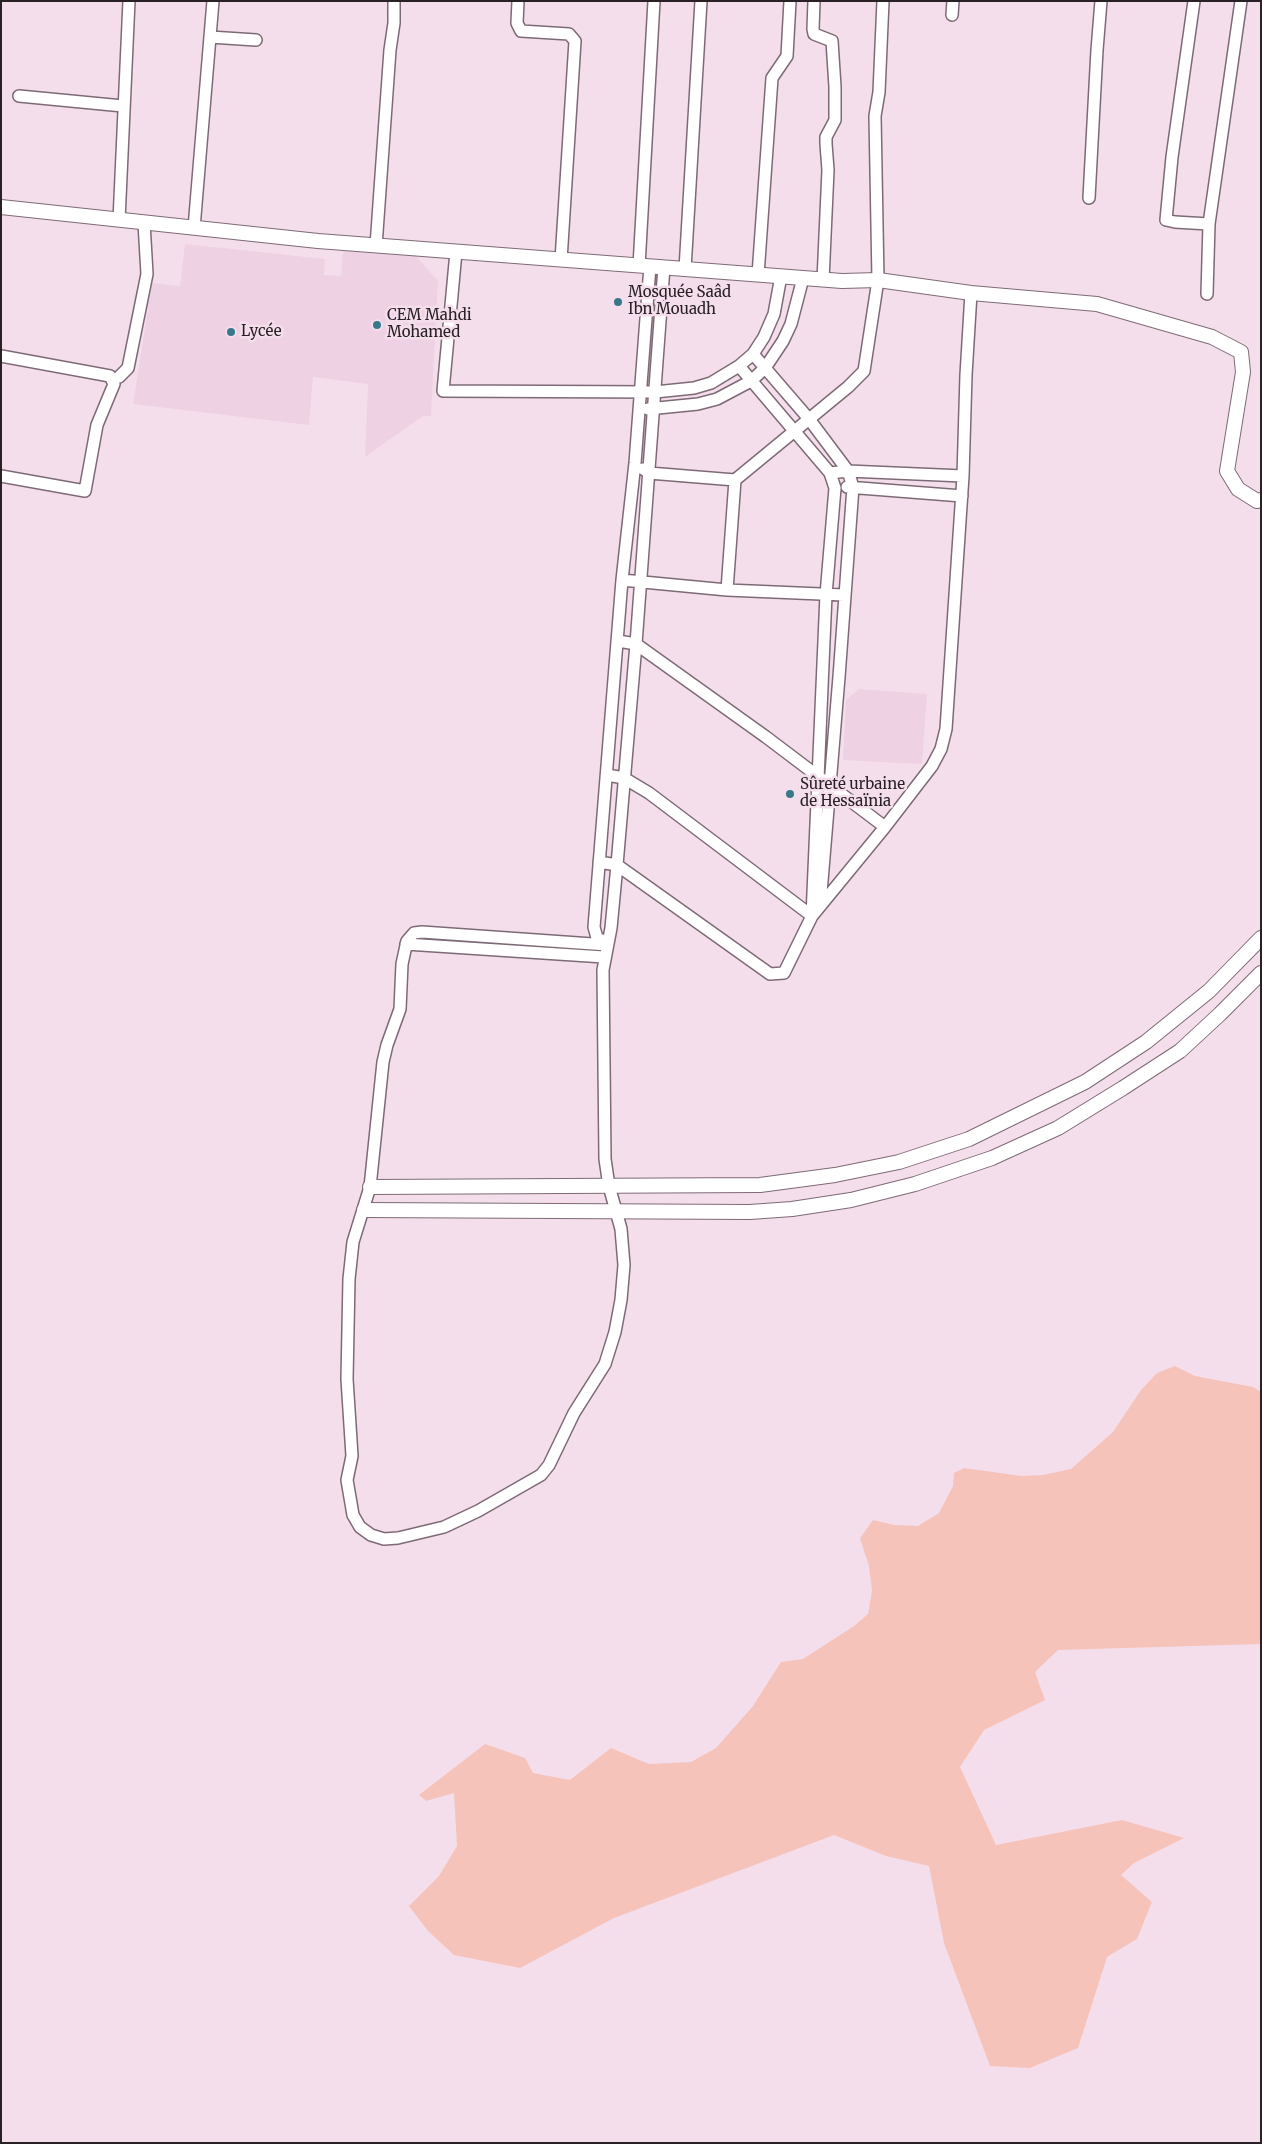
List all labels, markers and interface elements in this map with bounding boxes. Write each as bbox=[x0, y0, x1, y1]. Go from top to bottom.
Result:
place label: Mosquée Saâd Ibn Mouadh bbox=[628, 284, 731, 319]
marker: Mosquée Saâd Ibn Mouadh bbox=[612, 296, 624, 308]
place label: CEM Mahdi Mohamed bbox=[387, 307, 472, 342]
marker: CEM Mahdi Mohamed bbox=[371, 319, 383, 331]
place label: Lycée bbox=[241, 323, 281, 341]
marker: Lycée bbox=[225, 326, 237, 338]
place label: Sûreté urbaine de Hessaïnia bbox=[800, 776, 905, 811]
marker: Sûreté urbaine de Hessaïnia bbox=[784, 788, 796, 800]

